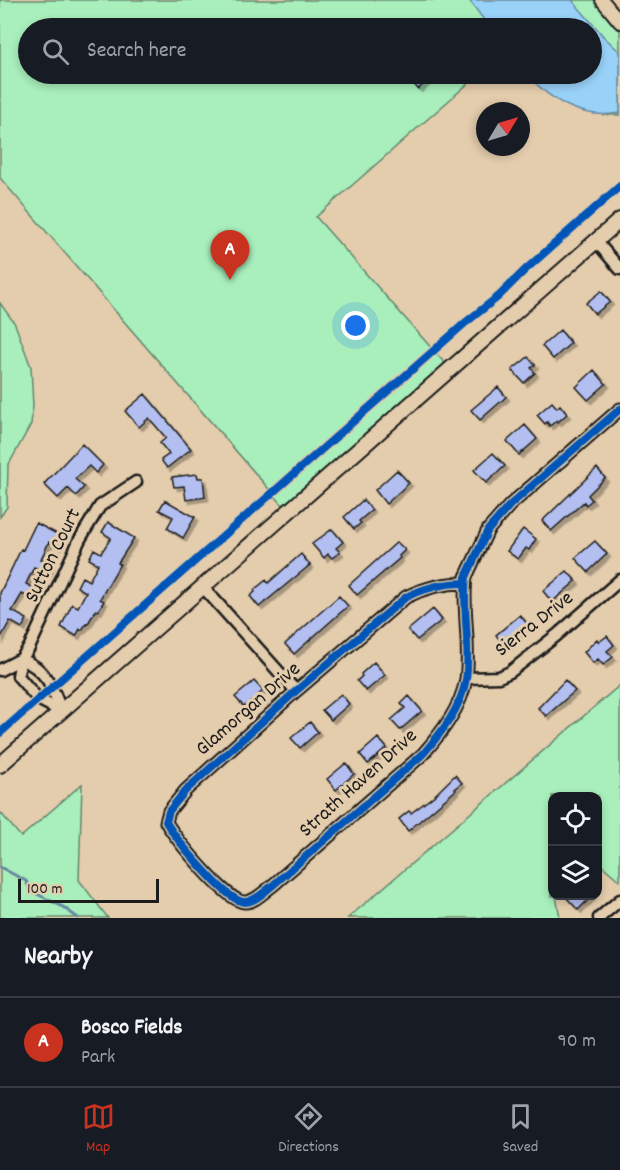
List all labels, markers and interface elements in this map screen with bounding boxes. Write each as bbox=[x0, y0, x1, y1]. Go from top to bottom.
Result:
search box bbox=[18, 18, 602, 84]
icon: search bbox=[39, 35, 72, 68]
text: Search here bbox=[87, 36, 186, 67]
north arrow bbox=[476, 102, 530, 156]
pin: A bbox=[210, 230, 250, 280]
your location bbox=[341, 311, 370, 340]
street label: Sutton Court bbox=[18, 503, 90, 608]
street label: Sierra Drive bbox=[489, 585, 581, 665]
street label: Glamorgan Drive bbox=[190, 656, 308, 764]
street label: Strath Haven Drive bbox=[293, 723, 425, 845]
map controls bbox=[548, 792, 602, 900]
button: locate bbox=[548, 792, 602, 846]
button: layers bbox=[548, 846, 602, 900]
scale bar bbox=[18, 876, 159, 904]
text: 100 m bbox=[27, 878, 63, 901]
text: Nearby bbox=[24, 939, 92, 976]
text: Bosco Fields bbox=[81, 1013, 183, 1044]
text: A bbox=[38, 1028, 49, 1056]
text: 90 m bbox=[558, 1028, 596, 1056]
text: Park bbox=[81, 1044, 115, 1072]
tab: Map bbox=[82, 1100, 115, 1159]
tab: Directions bbox=[278, 1100, 339, 1159]
tab: Saved bbox=[502, 1100, 538, 1159]

